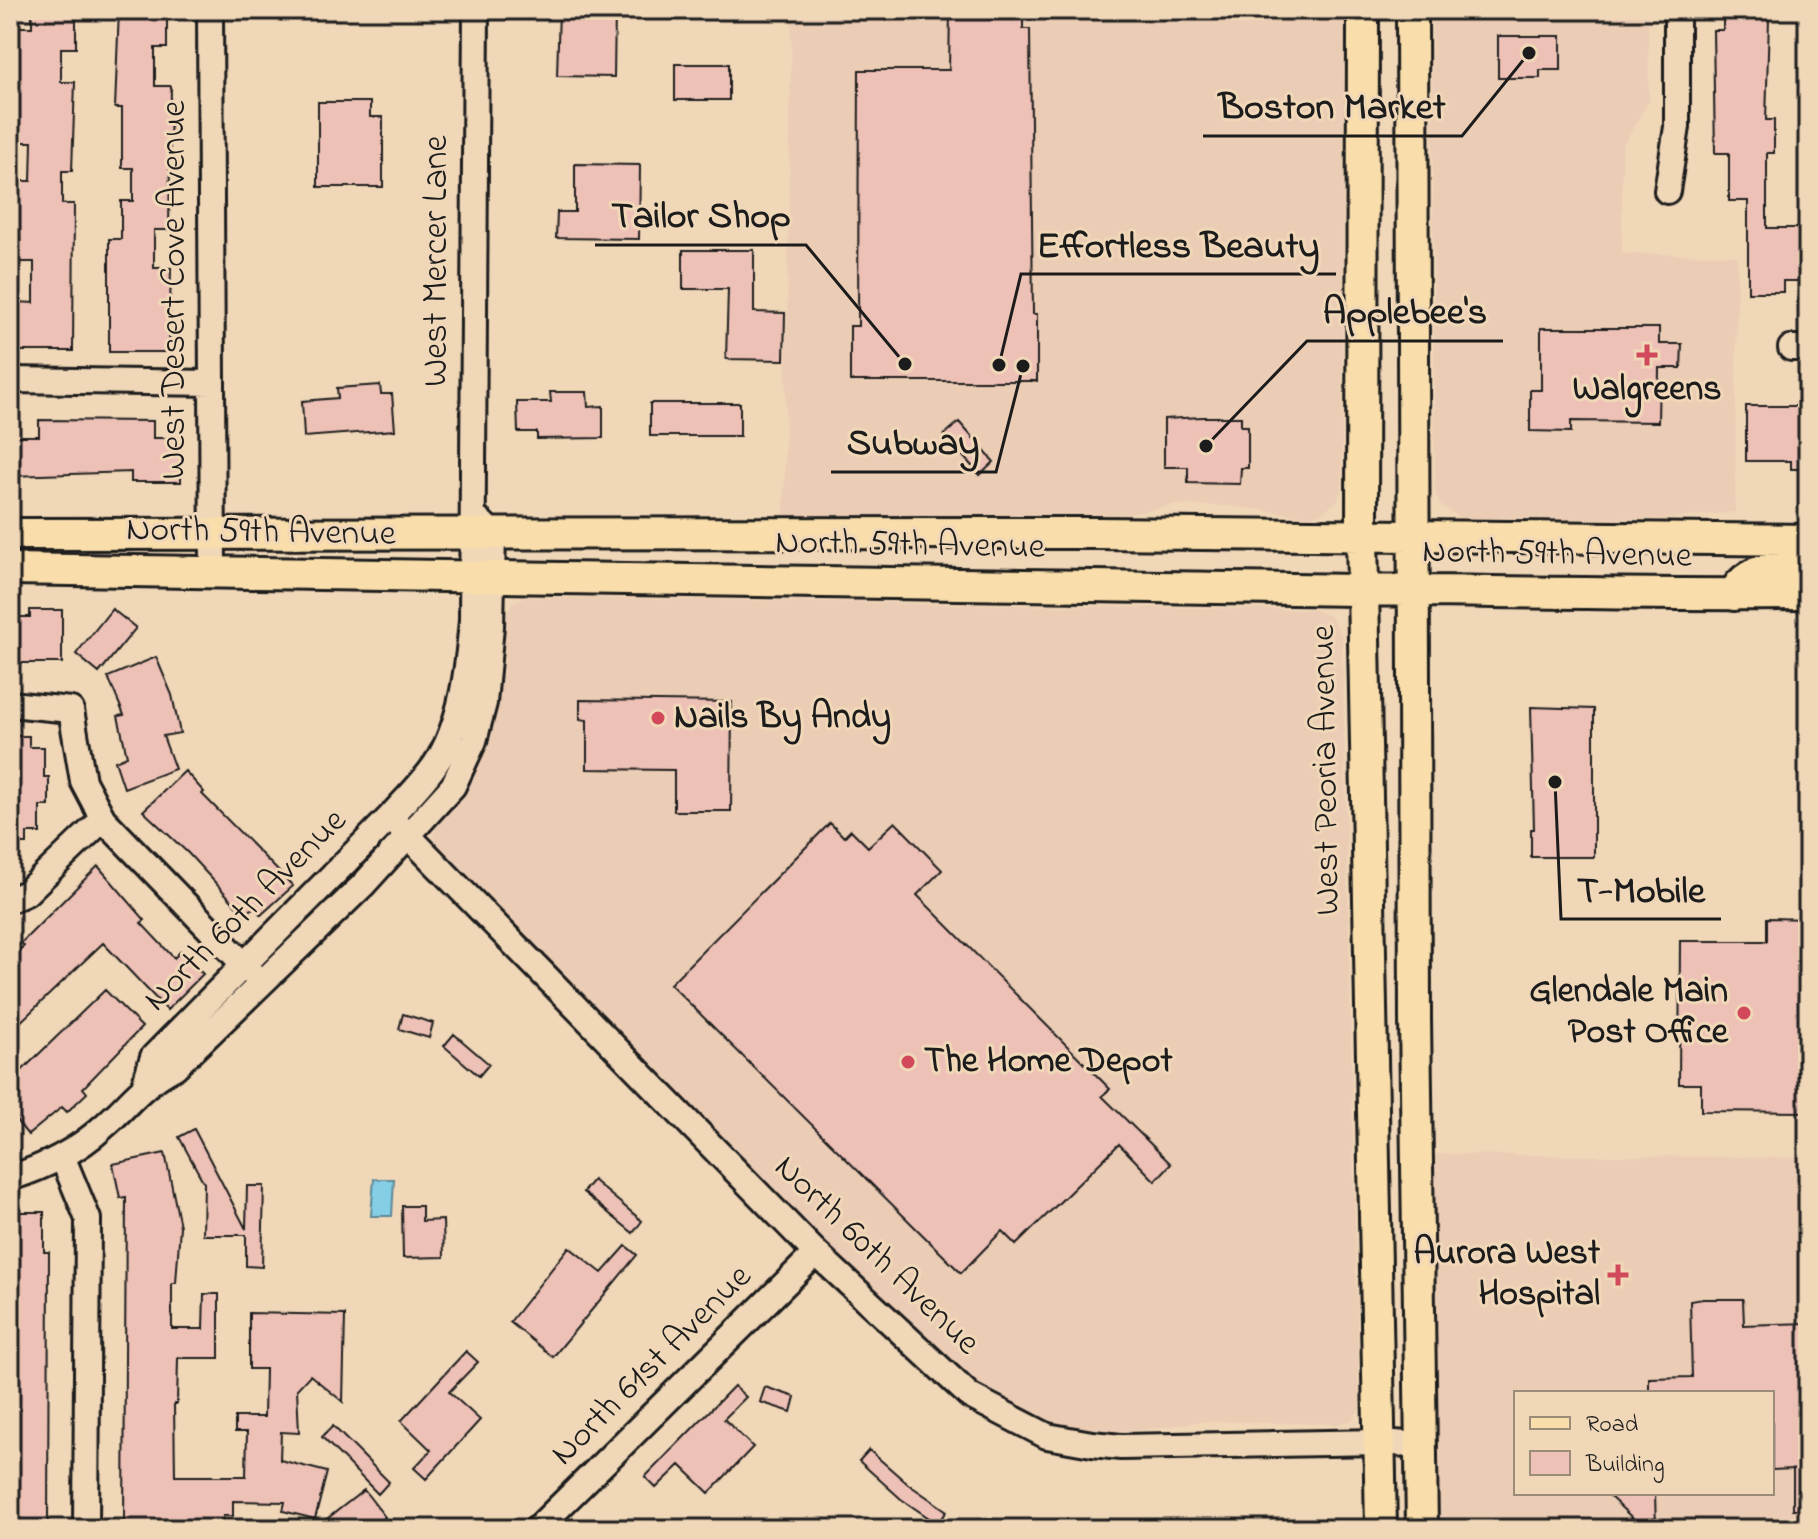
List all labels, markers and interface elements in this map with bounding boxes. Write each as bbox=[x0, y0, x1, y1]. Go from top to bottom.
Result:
callout: Boston Market bbox=[1203, 74, 1462, 136]
text: Boston Market bbox=[1216, 81, 1446, 137]
street label: West Desert Cove Avenue bbox=[149, 100, 202, 479]
street label: West Mercer Lane bbox=[411, 134, 464, 387]
callout: Tailor Shop bbox=[595, 183, 806, 245]
text: Tailor Shop bbox=[611, 190, 791, 246]
callout: Effortless Beauty bbox=[1021, 212, 1336, 274]
text: Effortless Beauty bbox=[1037, 220, 1319, 276]
callout: Applebee's bbox=[1307, 279, 1503, 341]
text: Applebee's bbox=[1323, 286, 1487, 342]
marker: Walgreens bbox=[1638, 346, 1656, 364]
place label: Walgreens bbox=[1572, 364, 1722, 418]
callout: Subway bbox=[831, 410, 996, 472]
text: Subway bbox=[847, 417, 979, 473]
street label: North 59th Avenue bbox=[126, 504, 397, 562]
street label: North 59th Avenue bbox=[775, 517, 1046, 575]
street label: North 59th Avenue bbox=[1422, 526, 1693, 584]
street label: West Peoria Avenue bbox=[1298, 623, 1356, 916]
place label: Nails By Andy bbox=[674, 692, 891, 745]
marker: Nails By Andy bbox=[649, 709, 667, 727]
street label: North 60th Avenue bbox=[132, 796, 361, 1025]
callout: T-Mobile bbox=[1561, 857, 1721, 919]
text: T-Mobile bbox=[1577, 865, 1706, 921]
place label: Glendale Main Post Office bbox=[1529, 966, 1729, 1060]
marker: Glendale Main Post Office bbox=[1735, 1004, 1753, 1022]
place label: The Home Depot bbox=[924, 1036, 1173, 1089]
marker: The Home Depot bbox=[899, 1053, 917, 1071]
street label: North 60th Avenue bbox=[761, 1143, 992, 1369]
place label: Aurora West Hospital bbox=[1413, 1228, 1601, 1322]
street label: North 61st Avenue bbox=[539, 1252, 766, 1479]
marker: Aurora West Hospital bbox=[1607, 1264, 1629, 1286]
legend bbox=[1514, 1391, 1774, 1495]
text: Road bbox=[1586, 1408, 1639, 1443]
text: Building bbox=[1585, 1448, 1665, 1483]

